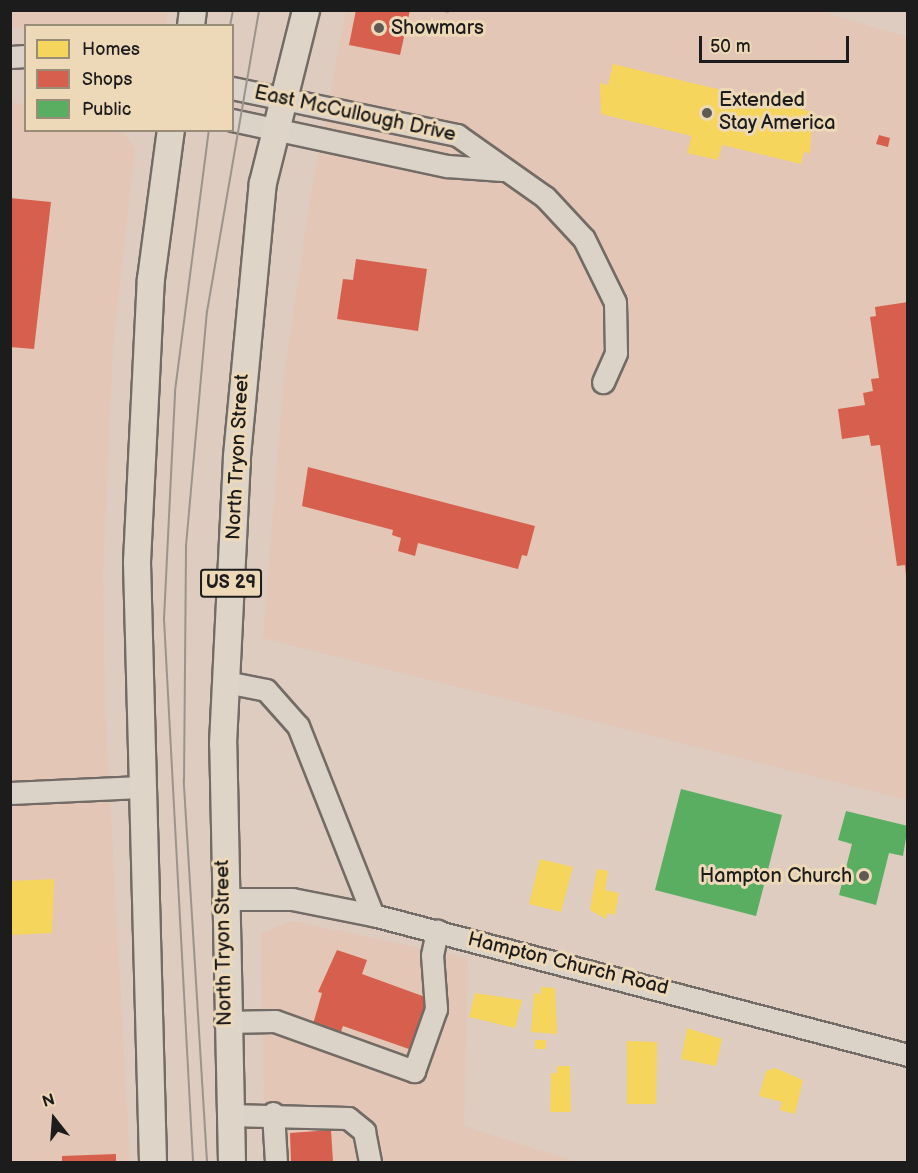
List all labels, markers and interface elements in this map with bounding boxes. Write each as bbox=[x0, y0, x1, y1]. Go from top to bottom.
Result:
place label: Showmars bbox=[391, 16, 484, 40]
marker: Showmars bbox=[372, 21, 386, 35]
legend bbox=[24, 24, 234, 132]
scale bar bbox=[702, 24, 852, 62]
text: 50 m bbox=[710, 36, 751, 57]
text: Homes bbox=[82, 39, 140, 60]
text: Shops bbox=[82, 69, 132, 90]
street label: East McCullough Drive bbox=[252, 81, 458, 147]
place label: Extended Stay America bbox=[719, 89, 837, 136]
text: Public bbox=[82, 99, 131, 120]
marker: Extended Stay America bbox=[700, 106, 714, 120]
street label: North Tryon Street bbox=[222, 373, 254, 541]
road number: US 29 bbox=[200, 568, 262, 598]
street label: North Tryon Street bbox=[211, 859, 237, 1027]
place label: Hampton Church bbox=[700, 864, 852, 888]
marker: Hampton Church bbox=[857, 869, 871, 883]
street label: Hampton Church Road bbox=[465, 927, 671, 1001]
north arrow bbox=[24, 1089, 84, 1149]
text: N bbox=[40, 1090, 57, 1112]

